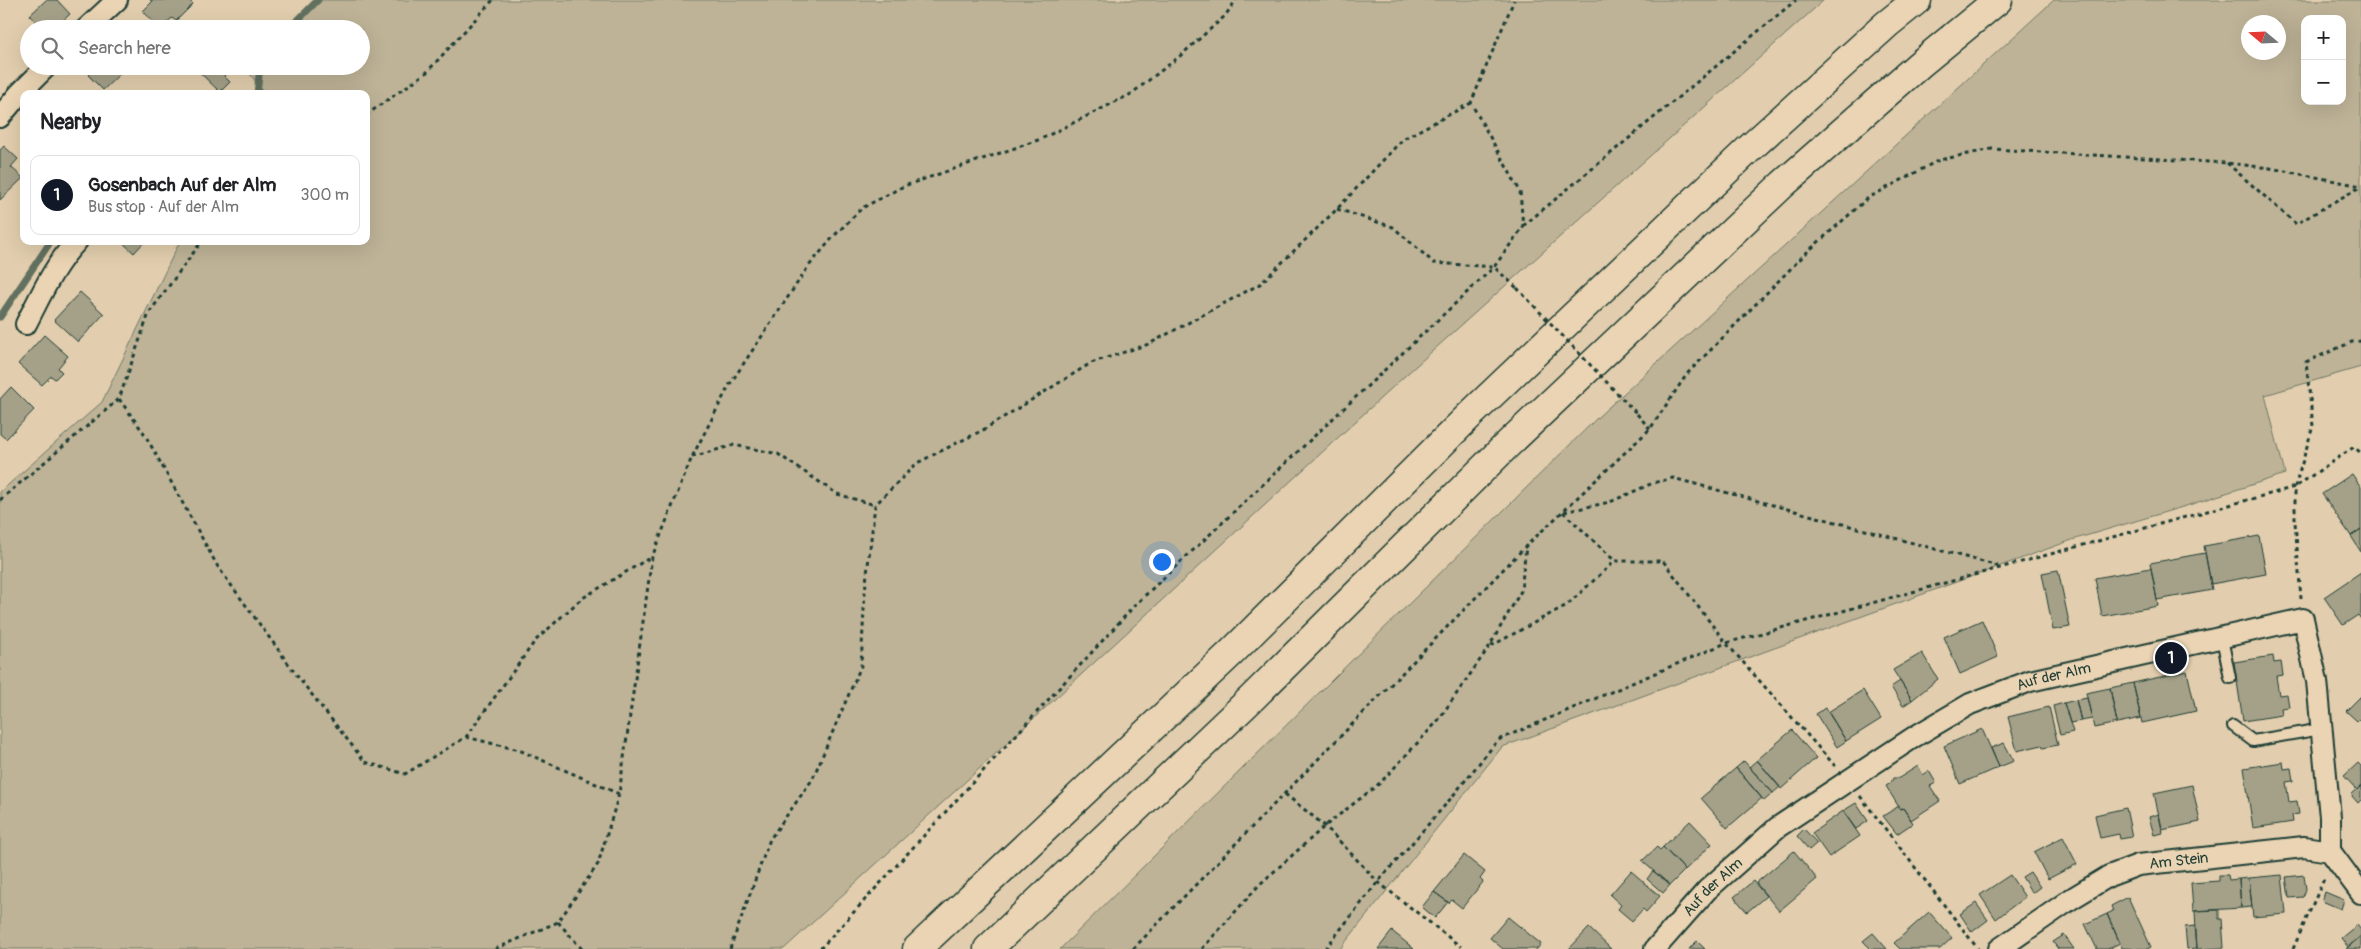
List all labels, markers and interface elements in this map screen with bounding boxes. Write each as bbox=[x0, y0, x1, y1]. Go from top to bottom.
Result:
north arrow bbox=[2241, 15, 2286, 60]
map controls bbox=[2301, 15, 2346, 105]
button: + bbox=[2301, 15, 2346, 60]
search box bbox=[20, 20, 370, 75]
icon: search bbox=[38, 34, 66, 62]
text: Search here bbox=[78, 36, 171, 60]
button: − bbox=[2301, 60, 2346, 105]
text: Nearby bbox=[40, 109, 101, 136]
text: Gosenbach Auf der Alm bbox=[88, 173, 276, 197]
text: 1 bbox=[54, 185, 60, 205]
text: 300 m bbox=[301, 185, 349, 205]
text: Bus stop · Auf der Alm bbox=[88, 197, 239, 217]
your location bbox=[1149, 549, 1175, 575]
pin: 1 bbox=[2155, 639, 2187, 677]
street label: Auf der Alm bbox=[2014, 658, 2093, 695]
street label: Am Stein bbox=[2148, 848, 2209, 874]
street label: Auf der Alm bbox=[1679, 854, 1747, 920]

